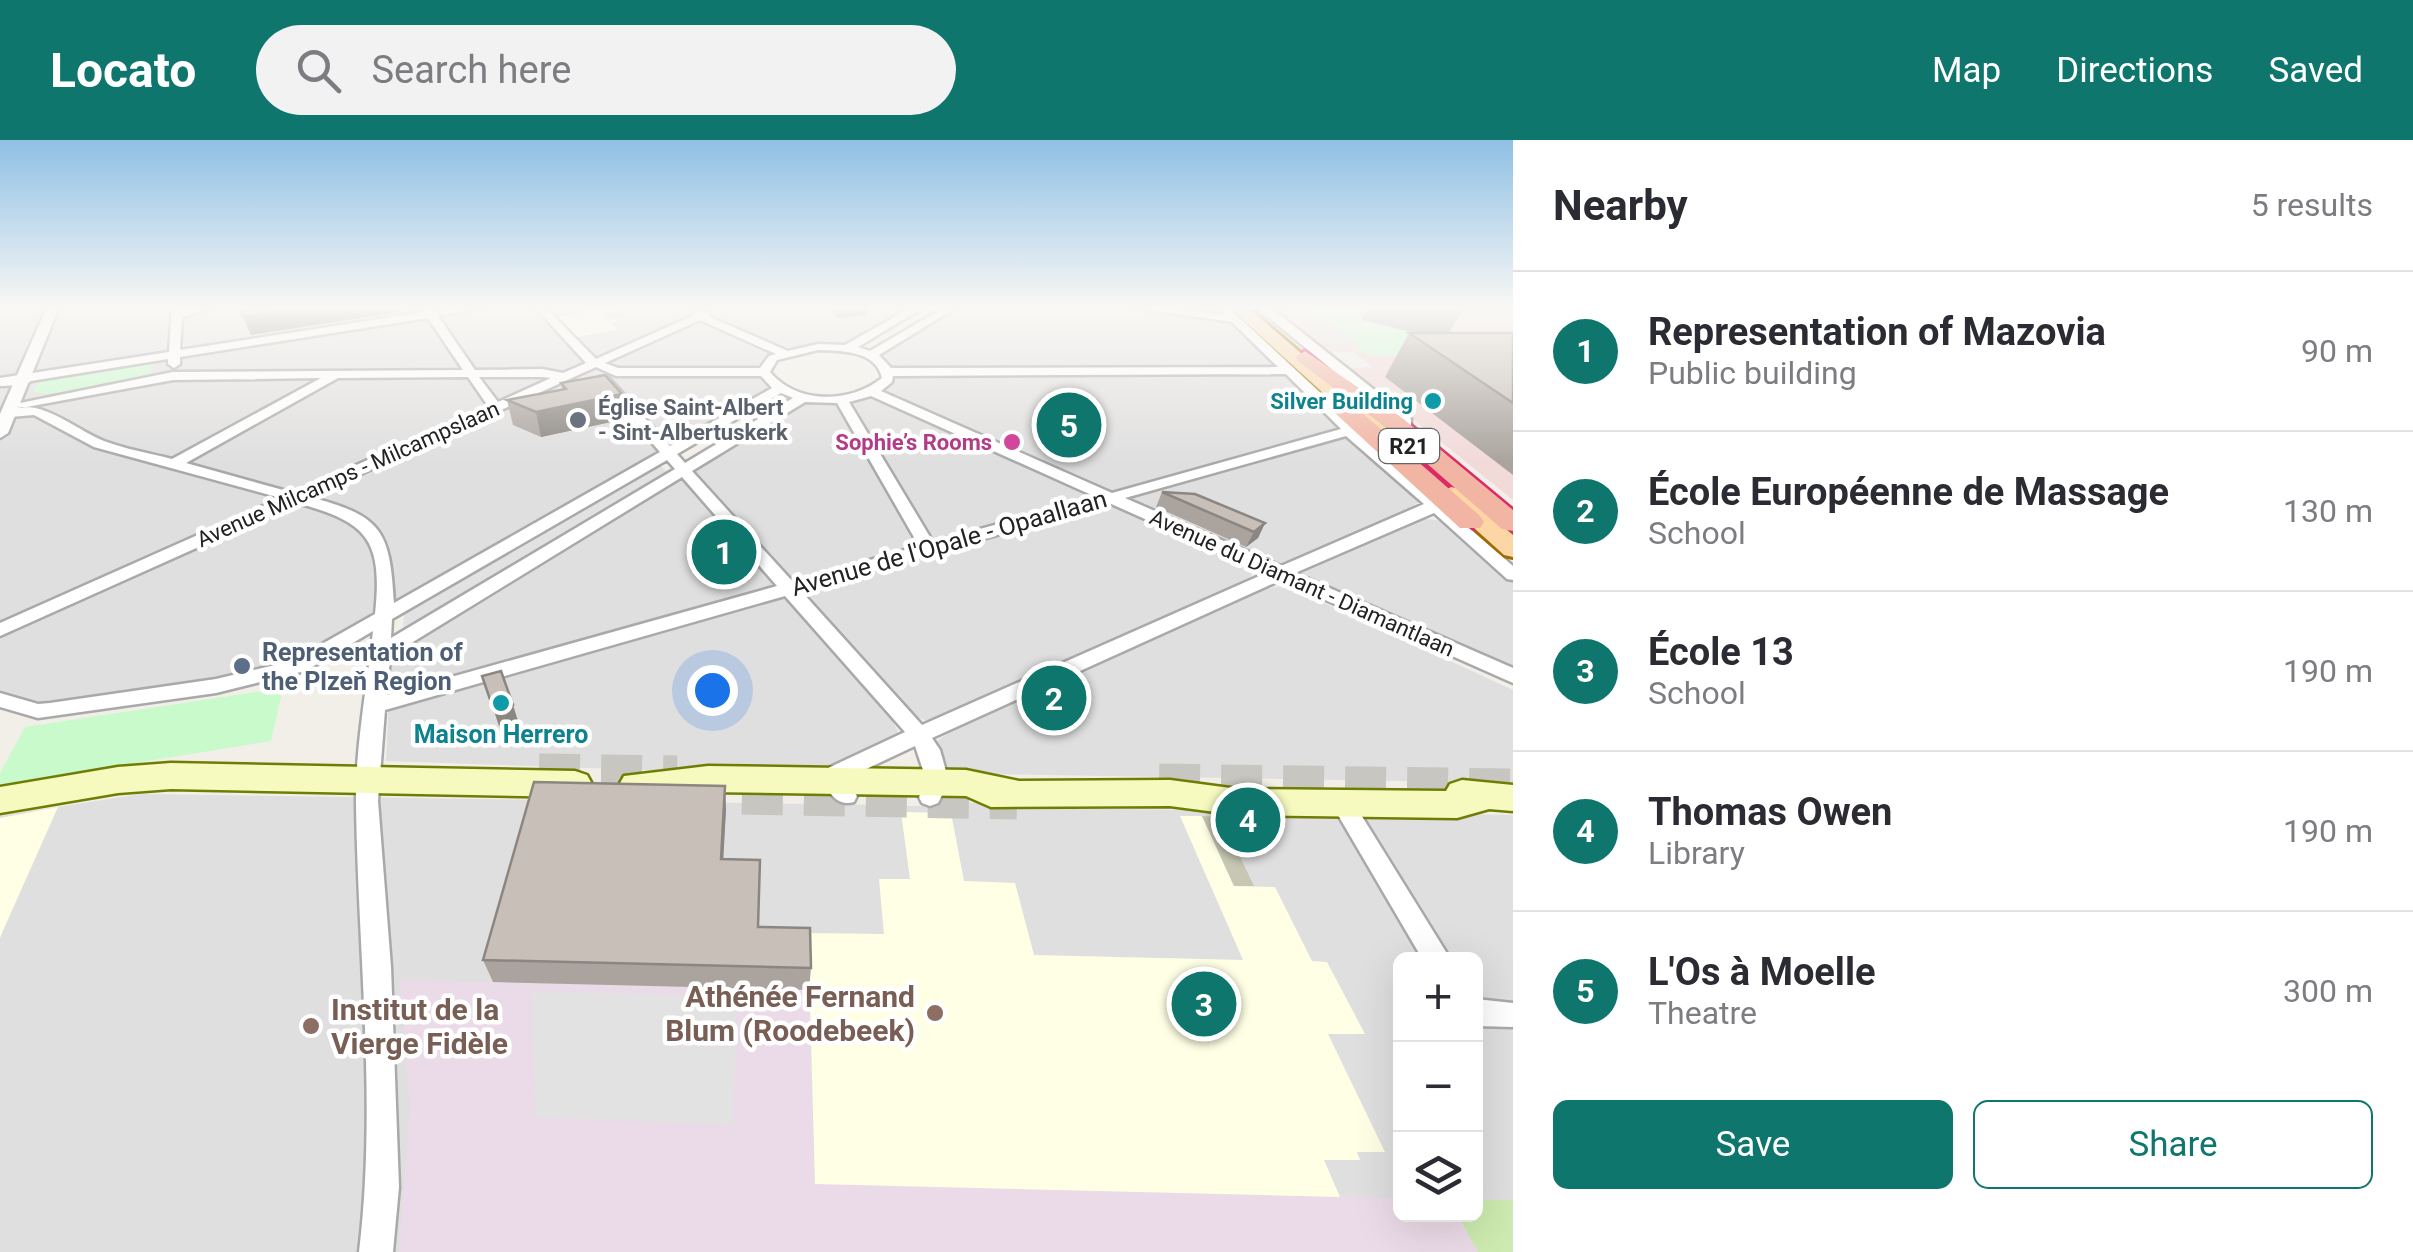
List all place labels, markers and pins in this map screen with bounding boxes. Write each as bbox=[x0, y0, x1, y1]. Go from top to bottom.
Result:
pin: 5 bbox=[1036, 388, 1102, 462]
place label: Silver Building bbox=[1270, 389, 1413, 414]
marker: Silver Building bbox=[1422, 390, 1444, 412]
place label: Église Saint-Albert - Sint-Albertuskerk bbox=[598, 395, 788, 445]
marker: Église Saint-Albert - Sint-Albertuskerk bbox=[567, 409, 589, 431]
place label: Sophie’s Rooms bbox=[835, 430, 992, 455]
marker: Sophie’s Rooms bbox=[1001, 431, 1023, 453]
pin: 1 bbox=[692, 514, 756, 590]
place label: Representation of the Plzeň Region bbox=[262, 638, 463, 696]
marker: Representation of the Plzeň Region bbox=[231, 655, 253, 677]
pin: 2 bbox=[1022, 660, 1086, 736]
marker: Maison Herrero bbox=[490, 692, 512, 714]
place label: Maison Herrero bbox=[414, 720, 588, 749]
pin: 4 bbox=[1216, 782, 1280, 858]
pin: 3 bbox=[1172, 966, 1236, 1042]
place label: Athénée Fernand Blum (Roodebeek) bbox=[665, 979, 915, 1048]
place label: Institut de la Vierge Fidèle bbox=[331, 992, 508, 1061]
marker: Athénée Fernand Blum (Roodebeek) bbox=[924, 1002, 946, 1024]
marker: Institut de la Vierge Fidèle bbox=[300, 1015, 322, 1037]

